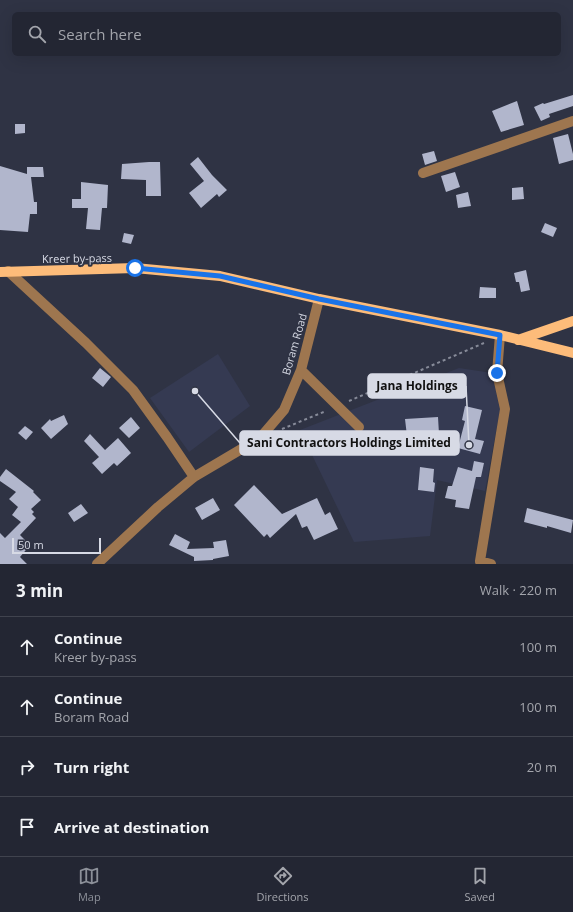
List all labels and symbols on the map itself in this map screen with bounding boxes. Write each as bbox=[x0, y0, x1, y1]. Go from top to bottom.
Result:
street label: Kreer by-pass bbox=[42, 250, 112, 266]
route start bbox=[126, 259, 144, 277]
street label: Boram Road bbox=[278, 311, 310, 377]
route end bbox=[488, 364, 506, 382]
callout: Jana Holdings bbox=[368, 374, 466, 398]
text: Jana Holdings bbox=[375, 377, 458, 394]
callout: Sani Contractors Holdings Limited bbox=[240, 431, 459, 455]
text: Sani Contractors Holdings Limited bbox=[247, 434, 451, 451]
scale bar bbox=[12, 536, 101, 555]

